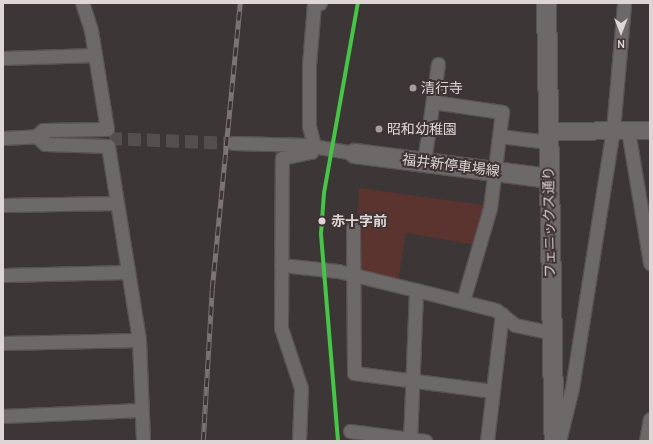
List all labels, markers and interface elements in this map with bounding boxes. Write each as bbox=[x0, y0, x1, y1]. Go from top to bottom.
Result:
north arrow bbox=[601, 12, 641, 52]
text: N bbox=[617, 37, 625, 51]
place label: 清行寺 bbox=[421, 80, 463, 96]
marker: 清行寺 bbox=[408, 83, 418, 93]
place label: 昭和幼稚園 bbox=[387, 121, 457, 137]
marker: 昭和幼稚園 bbox=[374, 124, 384, 134]
street label: 福井新停車場線 bbox=[401, 151, 501, 179]
street label: フェニックス通り bbox=[540, 166, 558, 278]
place label: 赤十字前 bbox=[331, 213, 387, 229]
marker: 赤十字前 bbox=[316, 215, 328, 227]

